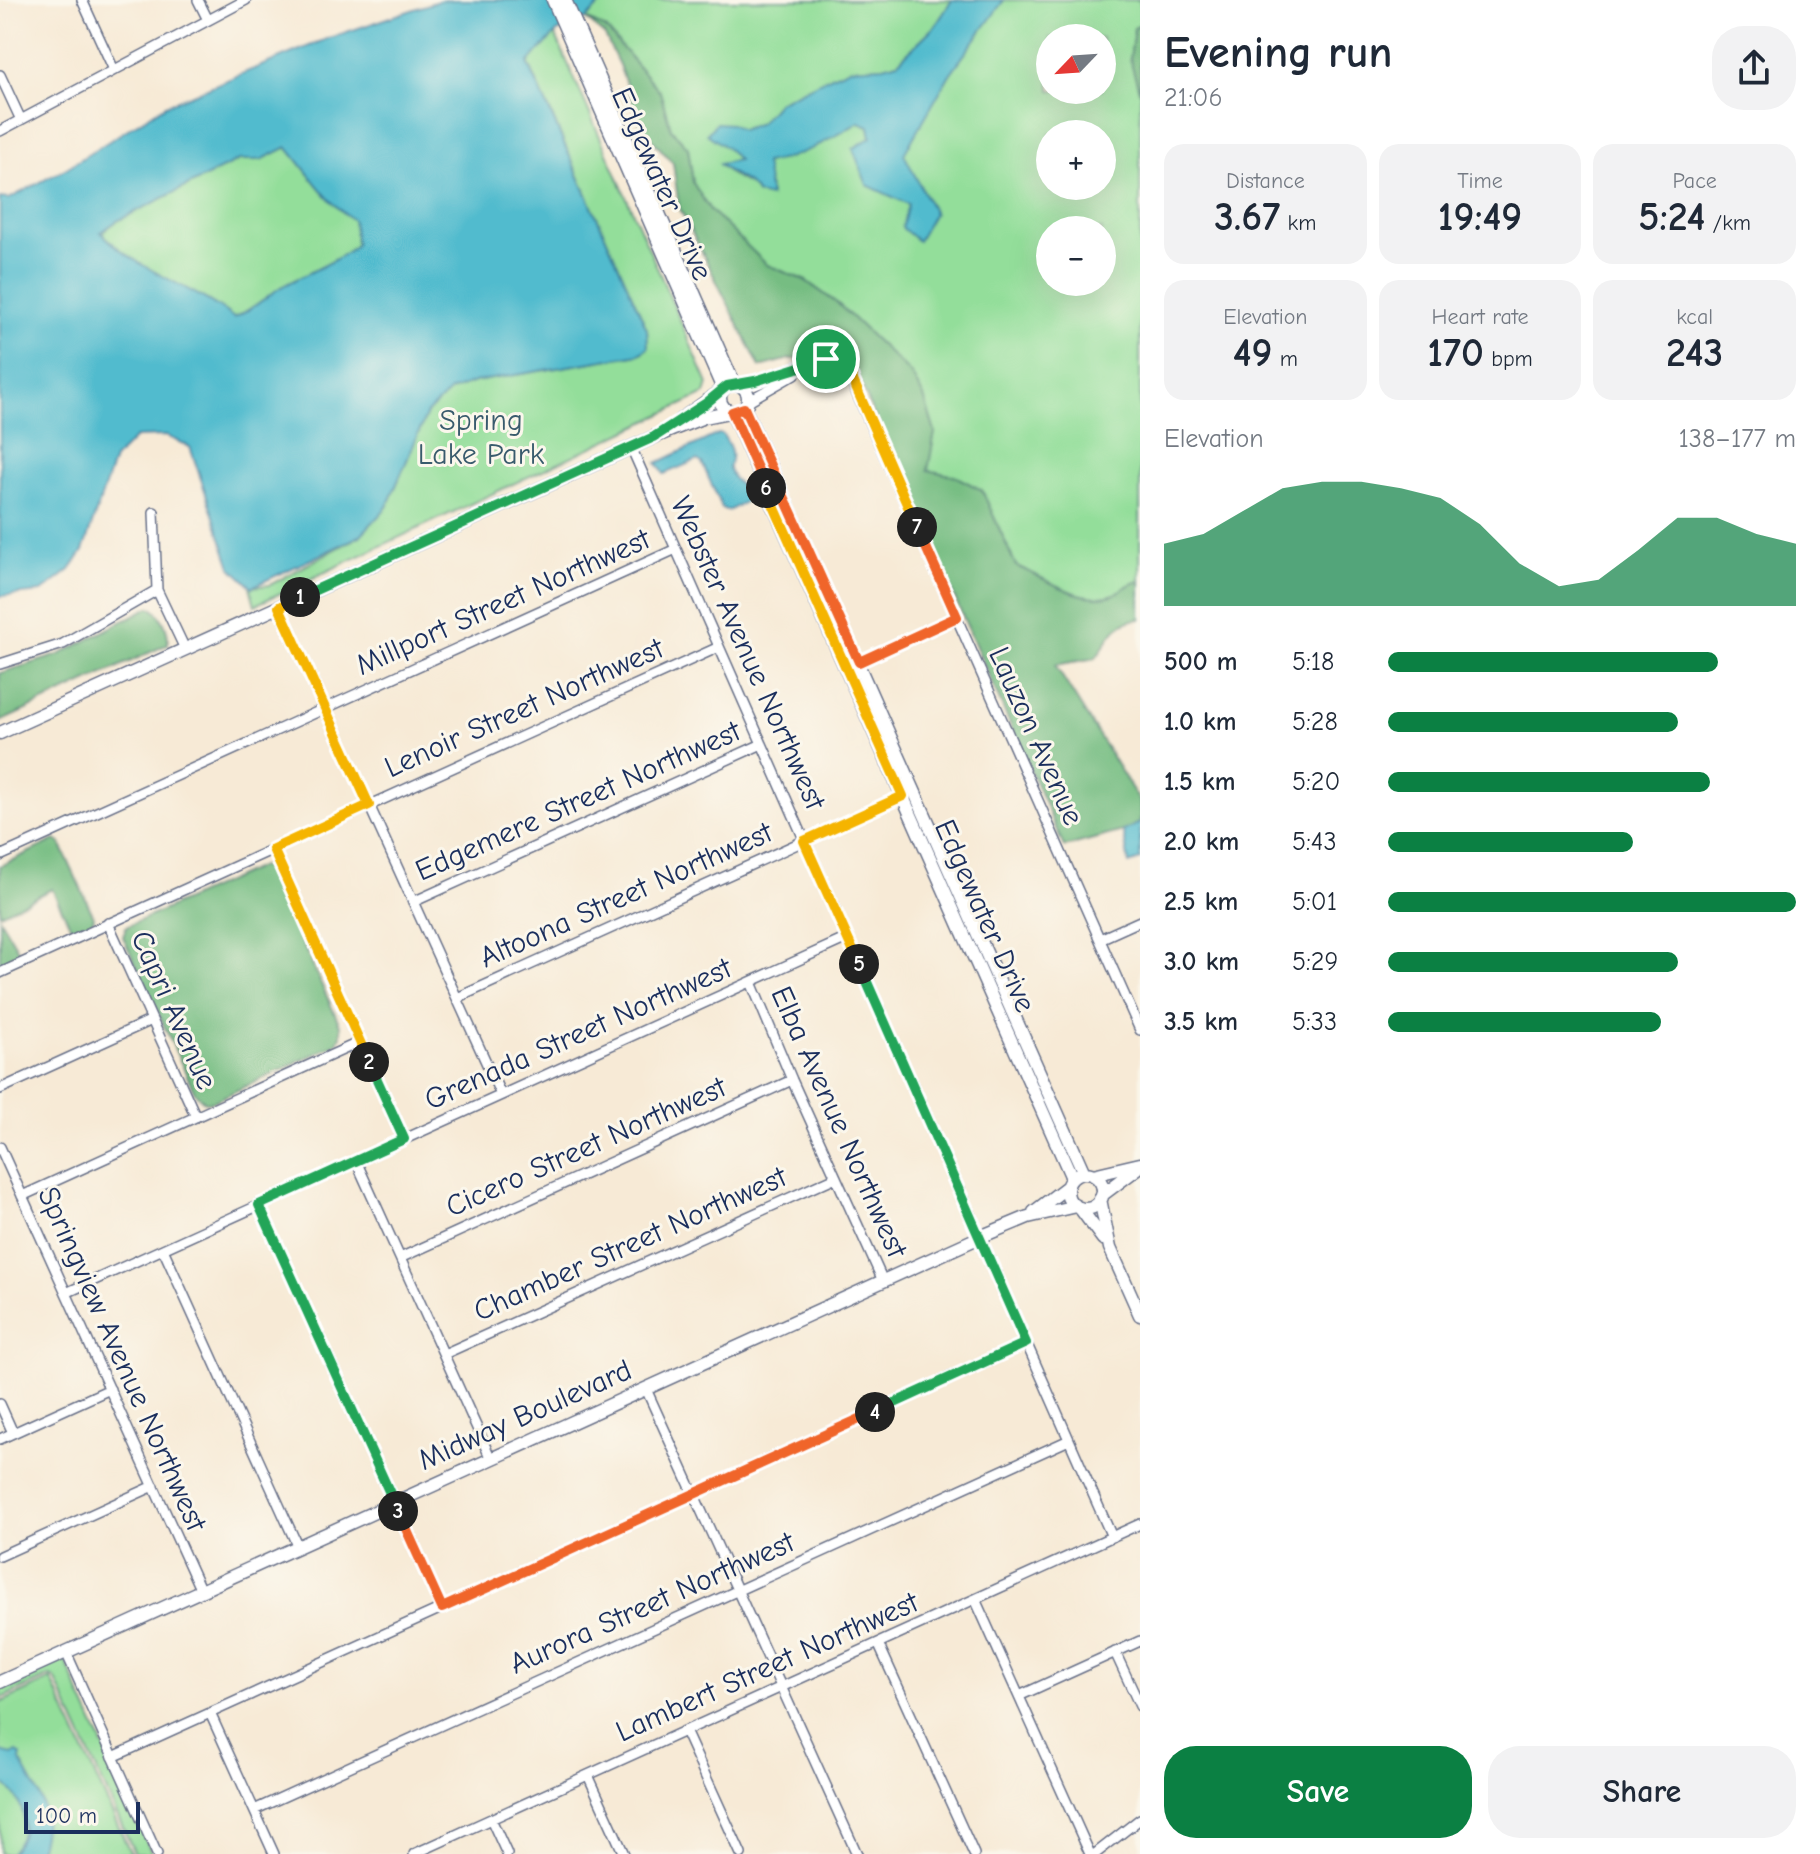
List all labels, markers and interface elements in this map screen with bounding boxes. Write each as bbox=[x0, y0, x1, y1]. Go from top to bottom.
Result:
north arrow bbox=[1036, 24, 1116, 104]
map controls bbox=[1036, 24, 1116, 296]
button: share bbox=[1712, 26, 1796, 110]
text: Evening run bbox=[1164, 27, 1392, 78]
street label: Edgewater Drive bbox=[604, 82, 720, 286]
text: 21:06 bbox=[1164, 83, 1223, 113]
button: + bbox=[1036, 120, 1116, 200]
text: Distance bbox=[1226, 168, 1305, 194]
text: Time bbox=[1457, 168, 1503, 194]
text: Pace bbox=[1672, 168, 1717, 194]
text: 3.67 bbox=[1214, 194, 1280, 240]
text: 19:49 bbox=[1438, 194, 1522, 240]
text: 5:24 bbox=[1638, 194, 1705, 240]
text: km bbox=[1280, 210, 1316, 236]
text: /km bbox=[1705, 210, 1751, 236]
button: − bbox=[1036, 216, 1116, 296]
text: Elevation bbox=[1223, 304, 1307, 330]
text: Heart rate bbox=[1431, 304, 1528, 330]
text: kcal bbox=[1676, 304, 1713, 330]
pin bbox=[792, 325, 860, 393]
text: 49 bbox=[1233, 330, 1272, 376]
text: 170 bbox=[1427, 330, 1484, 376]
text: 243 bbox=[1666, 330, 1723, 376]
icon: arrive bbox=[804, 337, 848, 381]
text: m bbox=[1272, 346, 1298, 372]
text: bpm bbox=[1484, 346, 1533, 372]
park label: Spring Lake Park bbox=[418, 403, 545, 472]
text: Elevation bbox=[1164, 424, 1264, 454]
text: 138–177 m bbox=[1678, 424, 1796, 454]
pin: 6 bbox=[746, 468, 786, 508]
text: 6 bbox=[760, 475, 772, 501]
street label: Webster Avenue Northwest bbox=[663, 491, 834, 816]
pin: 7 bbox=[897, 507, 937, 547]
text: 7 bbox=[912, 514, 922, 540]
street label: Millport Street Northwest bbox=[351, 521, 657, 683]
pin: 1 bbox=[280, 577, 320, 617]
text: 1 bbox=[296, 584, 304, 610]
street label: Lenoir Street Northwest bbox=[379, 630, 670, 785]
street label: Lauzon Avenue bbox=[981, 641, 1091, 831]
text: 500 m bbox=[1164, 647, 1238, 677]
text: 5:18 bbox=[1292, 647, 1334, 677]
text: 1.0 km bbox=[1164, 707, 1236, 737]
text: 5:28 bbox=[1292, 707, 1338, 737]
street label: Edgemere Street Northwest bbox=[410, 713, 747, 889]
text: 1.5 km bbox=[1164, 767, 1235, 797]
text: 5:20 bbox=[1292, 767, 1340, 797]
street label: Altoona Street Northwest bbox=[474, 814, 779, 975]
street label: Edgewater Drive bbox=[927, 814, 1043, 1018]
text: 2.0 km bbox=[1164, 827, 1239, 857]
text: 5:43 bbox=[1292, 827, 1337, 857]
text: 2.5 km bbox=[1164, 887, 1238, 917]
text: 5:01 bbox=[1292, 887, 1337, 917]
street label: Capri Avenue bbox=[123, 925, 225, 1095]
pin: 5 bbox=[839, 944, 879, 984]
text: 3.0 km bbox=[1164, 947, 1239, 977]
text: 5:29 bbox=[1292, 947, 1338, 977]
street label: Grenada Street Northwest bbox=[419, 950, 738, 1118]
text: 5 bbox=[853, 951, 865, 977]
street label: Elba Avenue Northwest bbox=[763, 981, 915, 1264]
text: 3.5 km bbox=[1164, 1007, 1238, 1037]
text: 5:33 bbox=[1292, 1007, 1337, 1037]
pin: 2 bbox=[349, 1042, 389, 1082]
text: 2 bbox=[364, 1049, 374, 1075]
street label: Cicero Street Northwest bbox=[441, 1069, 733, 1225]
street label: Chamber Street Northwest bbox=[468, 1159, 793, 1329]
street label: Springview Avenue Northwest bbox=[30, 1181, 214, 1538]
street label: Midway Boulevard bbox=[413, 1352, 637, 1478]
pin: 4 bbox=[855, 1392, 895, 1432]
text: 4 bbox=[870, 1399, 880, 1425]
pin: 3 bbox=[378, 1491, 418, 1531]
text: 3 bbox=[393, 1498, 403, 1524]
street label: Aurora Street Northwest bbox=[504, 1524, 801, 1682]
street label: Lambert Street Northwest bbox=[610, 1584, 925, 1750]
button: Save bbox=[1164, 1746, 1472, 1838]
button: Share bbox=[1488, 1746, 1796, 1838]
scale bar bbox=[24, 1798, 140, 1834]
text: 100 m bbox=[36, 1803, 97, 1829]

